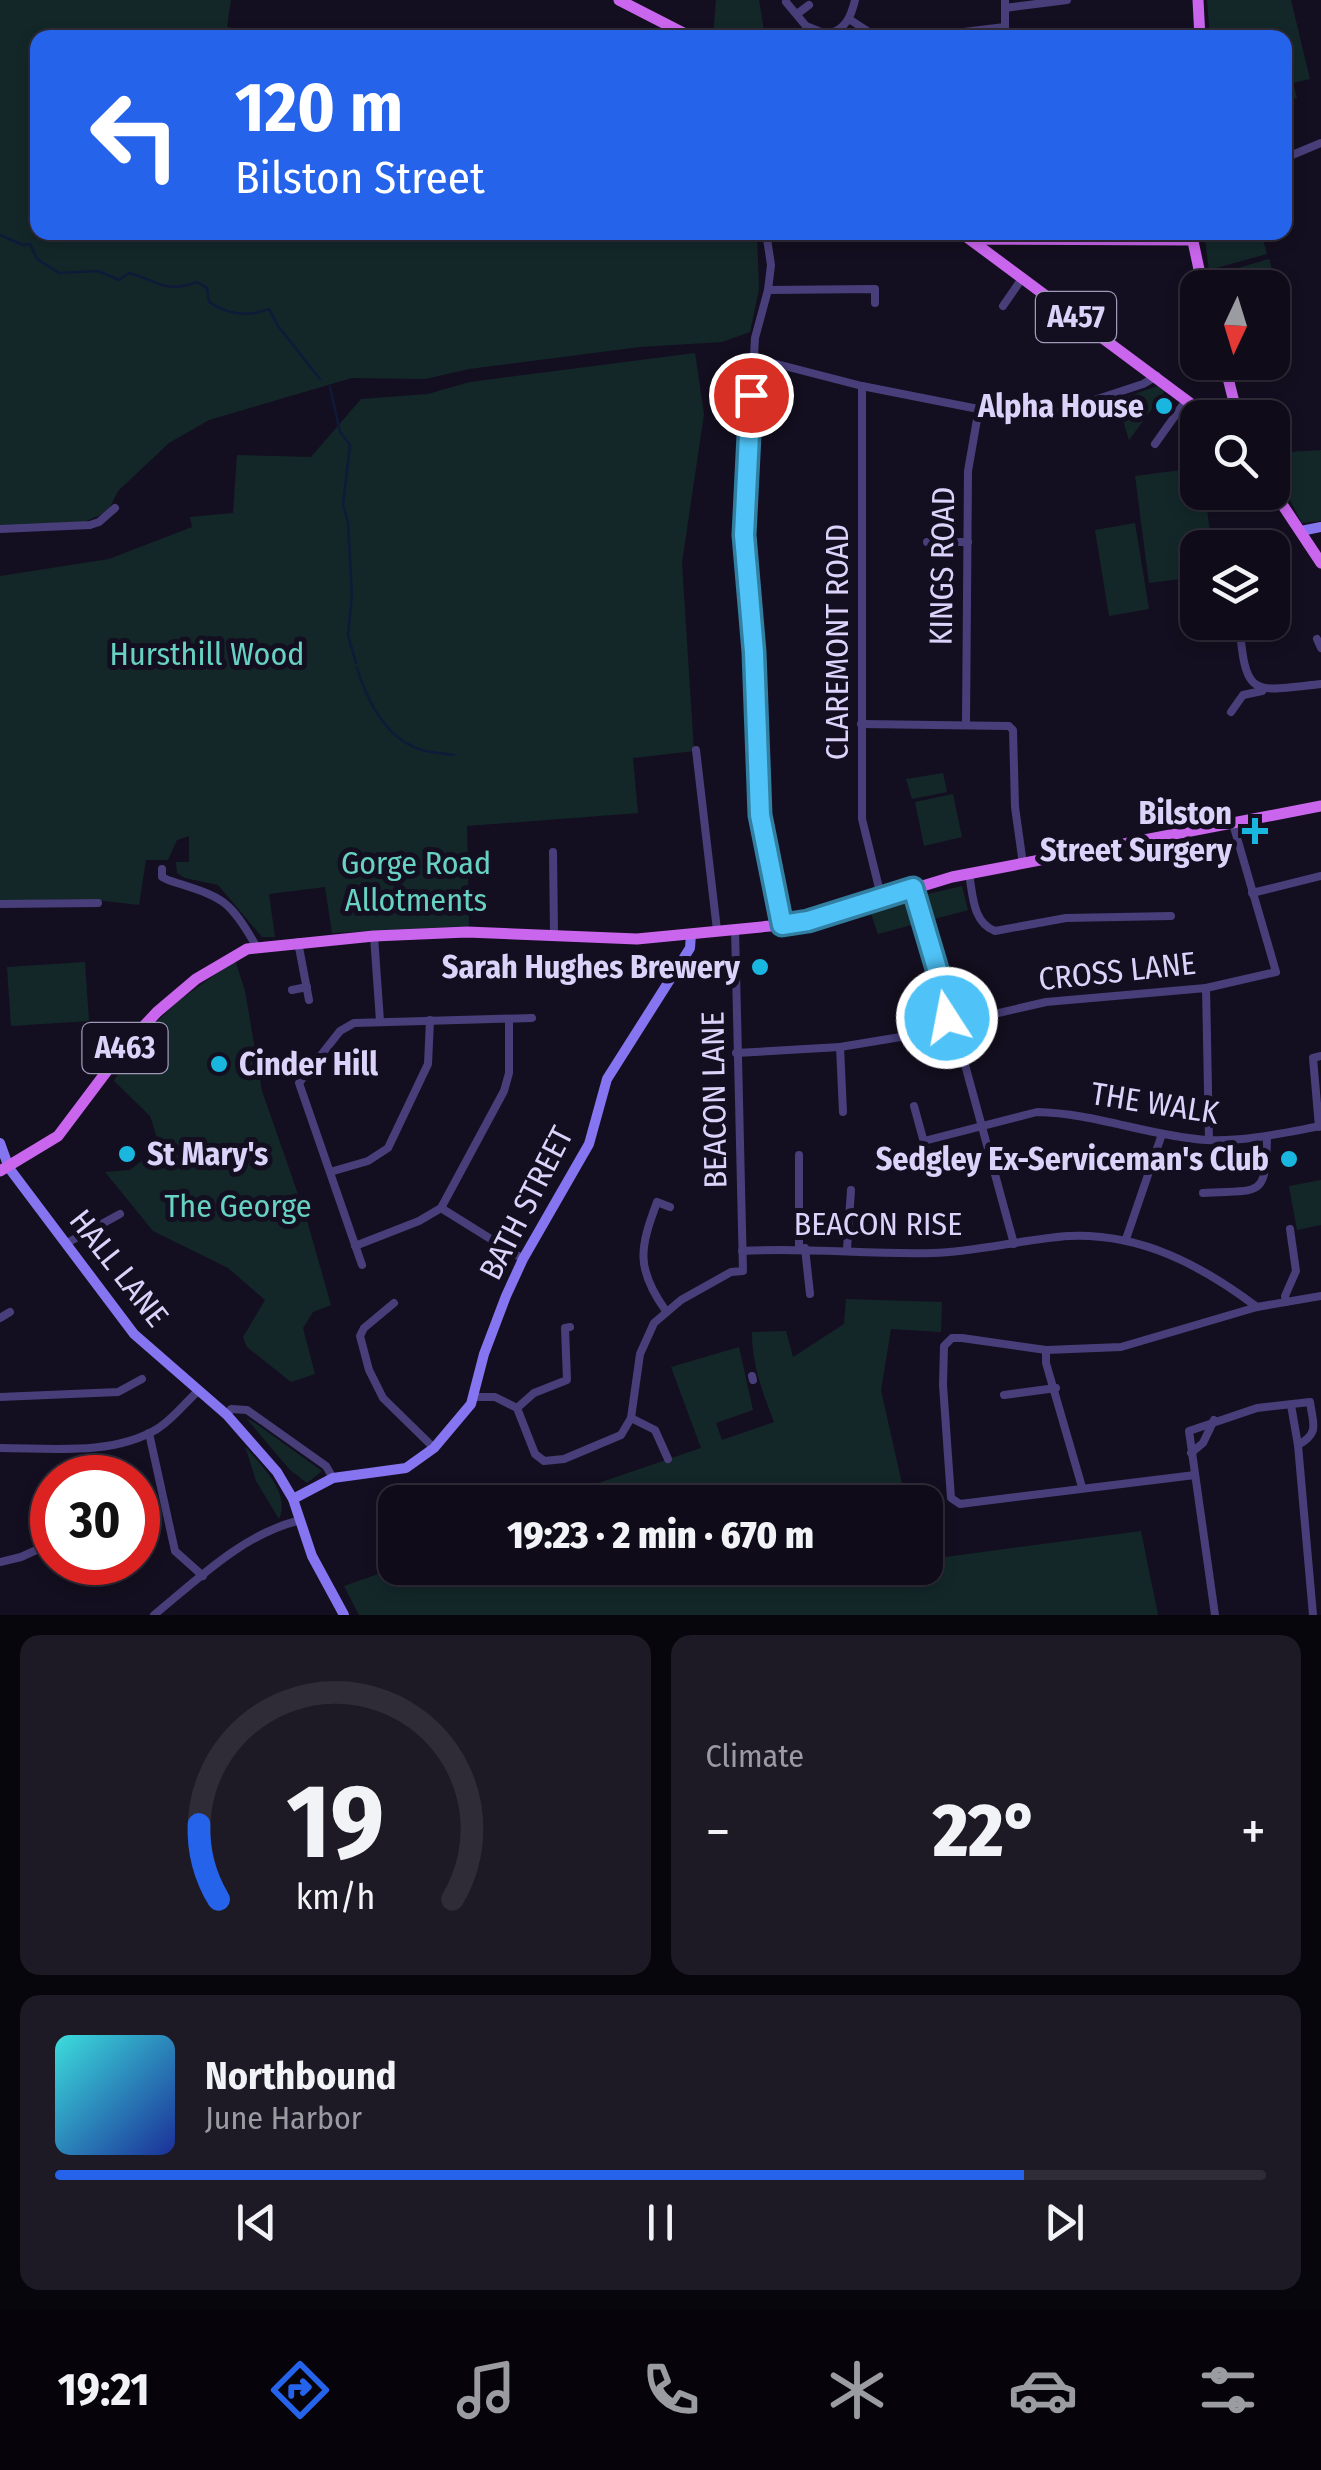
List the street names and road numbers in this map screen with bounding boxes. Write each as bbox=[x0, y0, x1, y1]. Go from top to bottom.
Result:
road number: A457 bbox=[1036, 292, 1116, 342]
street label: KINGS ROAD bbox=[922, 486, 962, 646]
street label: CLAREMONT ROAD bbox=[818, 524, 856, 760]
street label: CROSS LANE bbox=[1037, 944, 1197, 998]
street label: BEACON LANE bbox=[693, 1011, 735, 1189]
road number: A463 bbox=[82, 1023, 168, 1073]
street label: THE WALK bbox=[1088, 1074, 1223, 1132]
street label: BATH STREET bbox=[471, 1120, 581, 1286]
street label: HALL LANE bbox=[62, 1202, 176, 1334]
street label: BEACON RISE bbox=[794, 1205, 962, 1243]

